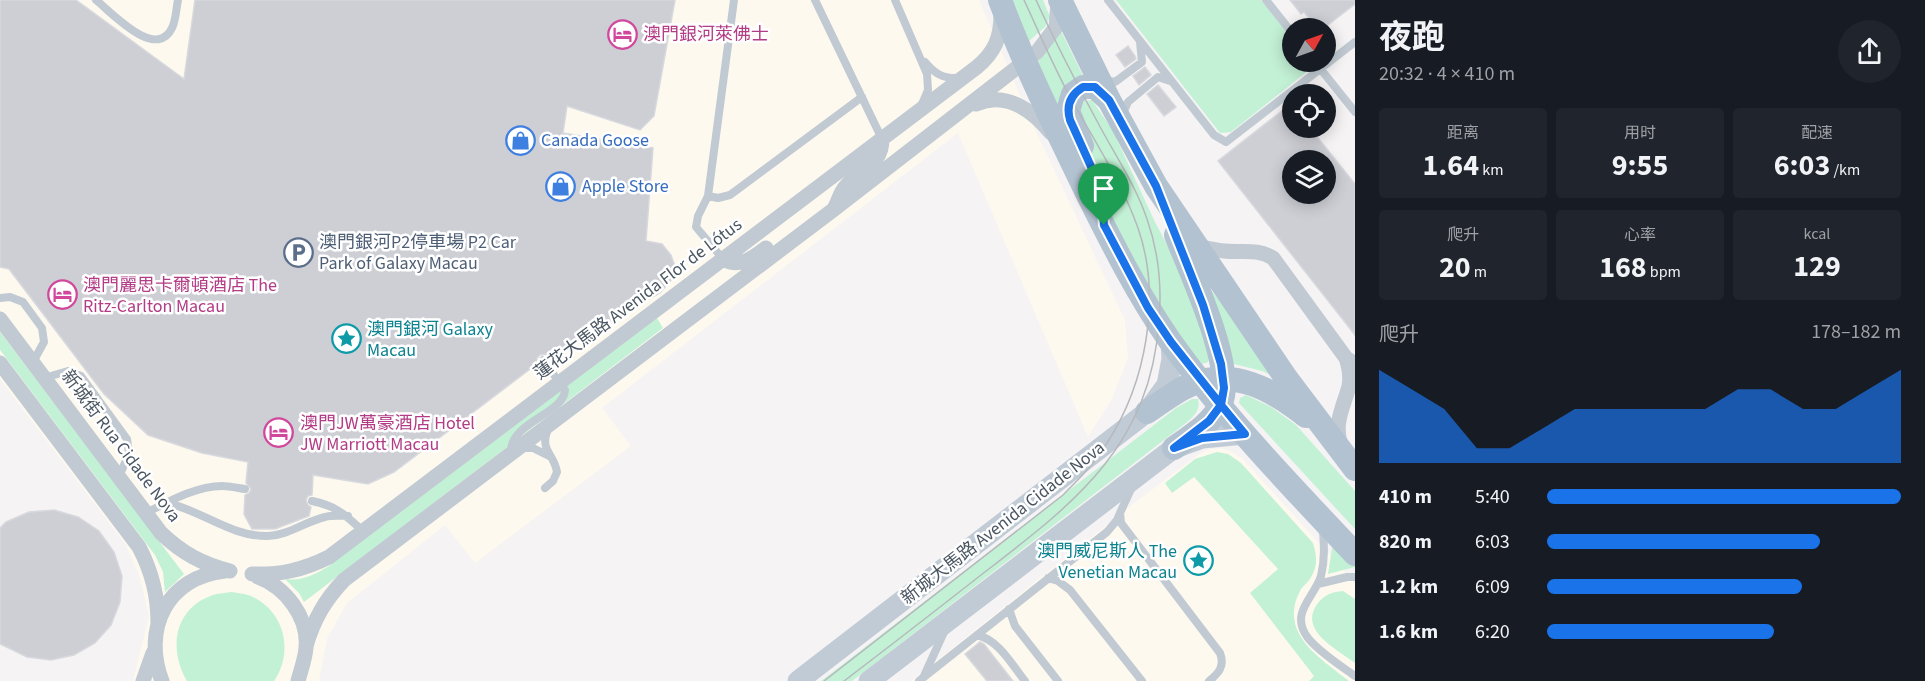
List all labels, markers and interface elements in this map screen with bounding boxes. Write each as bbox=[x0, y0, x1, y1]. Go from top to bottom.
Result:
text: 夜跑 bbox=[1379, 14, 1445, 61]
hotel icon: 澳門銀河萊佛士 bbox=[606, 18, 638, 50]
north arrow bbox=[1282, 18, 1336, 72]
map controls bbox=[1282, 18, 1336, 204]
button: share bbox=[1838, 20, 1901, 83]
place label: 澳門銀河萊佛士 bbox=[643, 22, 769, 47]
text: 20:32 · 4 × 410 m bbox=[1379, 60, 1515, 88]
button: locate bbox=[1282, 84, 1336, 138]
text: 距离 bbox=[1447, 122, 1479, 144]
text: 用时 bbox=[1624, 122, 1656, 144]
text: 配速 bbox=[1801, 122, 1833, 144]
shop icon: Canada Goose bbox=[504, 124, 536, 156]
place label: Canada Goose bbox=[541, 128, 649, 153]
text: 1.64 bbox=[1423, 144, 1479, 187]
text: 9:55 bbox=[1612, 144, 1668, 187]
text: 6:03 bbox=[1774, 144, 1830, 187]
button: layers bbox=[1282, 150, 1336, 204]
text: km bbox=[1479, 159, 1503, 181]
text: /km bbox=[1830, 159, 1860, 181]
pin bbox=[1078, 163, 1129, 225]
shop icon: Apple Store bbox=[545, 170, 577, 202]
icon: arrive bbox=[1087, 172, 1120, 205]
place label: Apple Store bbox=[582, 174, 669, 199]
street label: 蓮花大馬路 Avenida Flor de Lótus bbox=[529, 212, 747, 386]
text: kcal bbox=[1804, 223, 1830, 245]
text: 爬升 bbox=[1447, 224, 1479, 246]
text: 心率 bbox=[1624, 224, 1656, 246]
place label: 澳門銀河P2停車場 P2 Car Park of Galaxy Macau bbox=[319, 230, 517, 276]
parking icon: 澳門銀河P2停車場 P2 Car Park of Galaxy Macau bbox=[282, 236, 314, 268]
text: 129 bbox=[1793, 245, 1841, 288]
text: 20 bbox=[1439, 246, 1471, 289]
text: 168 bbox=[1599, 246, 1647, 289]
text: m bbox=[1471, 261, 1487, 283]
text: bpm bbox=[1647, 261, 1681, 283]
place label: 澳門麗思卡爾頓酒店 The Ritz-Carlton Macau bbox=[83, 273, 277, 319]
hotel icon: 澳門麗思卡爾頓酒店 The Ritz-Carlton Macau bbox=[46, 279, 78, 311]
place label: 澳門銀河 Galaxy Macau bbox=[367, 317, 493, 363]
text: 178–182 m bbox=[1811, 318, 1901, 346]
text: 爬升 bbox=[1379, 321, 1419, 349]
place icon: 澳門銀河 Galaxy Macau bbox=[330, 323, 362, 355]
street label: 新城街 Rua Cidade Nova bbox=[55, 365, 187, 527]
place label: 澳門JW萬豪酒店 Hotel JW Marriott Macau bbox=[300, 411, 475, 457]
hotel icon: 澳門JW萬豪酒店 Hotel JW Marriott Macau bbox=[263, 417, 295, 449]
street label: 新城大馬路 Avenida Cidade Nova bbox=[896, 436, 1110, 610]
text: 410 m bbox=[1379, 483, 1432, 511]
text: 5:40 bbox=[1475, 483, 1510, 511]
text: 820 m bbox=[1379, 528, 1432, 556]
text: 6:03 bbox=[1475, 528, 1510, 556]
place label: 澳門威尼斯人 The Venetian Macau bbox=[1037, 539, 1177, 585]
place icon: 澳門威尼斯人 The Venetian Macau bbox=[1182, 545, 1214, 577]
text: 1.2 km bbox=[1379, 573, 1438, 601]
text: 6:09 bbox=[1475, 573, 1510, 601]
text: 1.6 km bbox=[1379, 618, 1438, 646]
text: 6:20 bbox=[1475, 618, 1510, 646]

